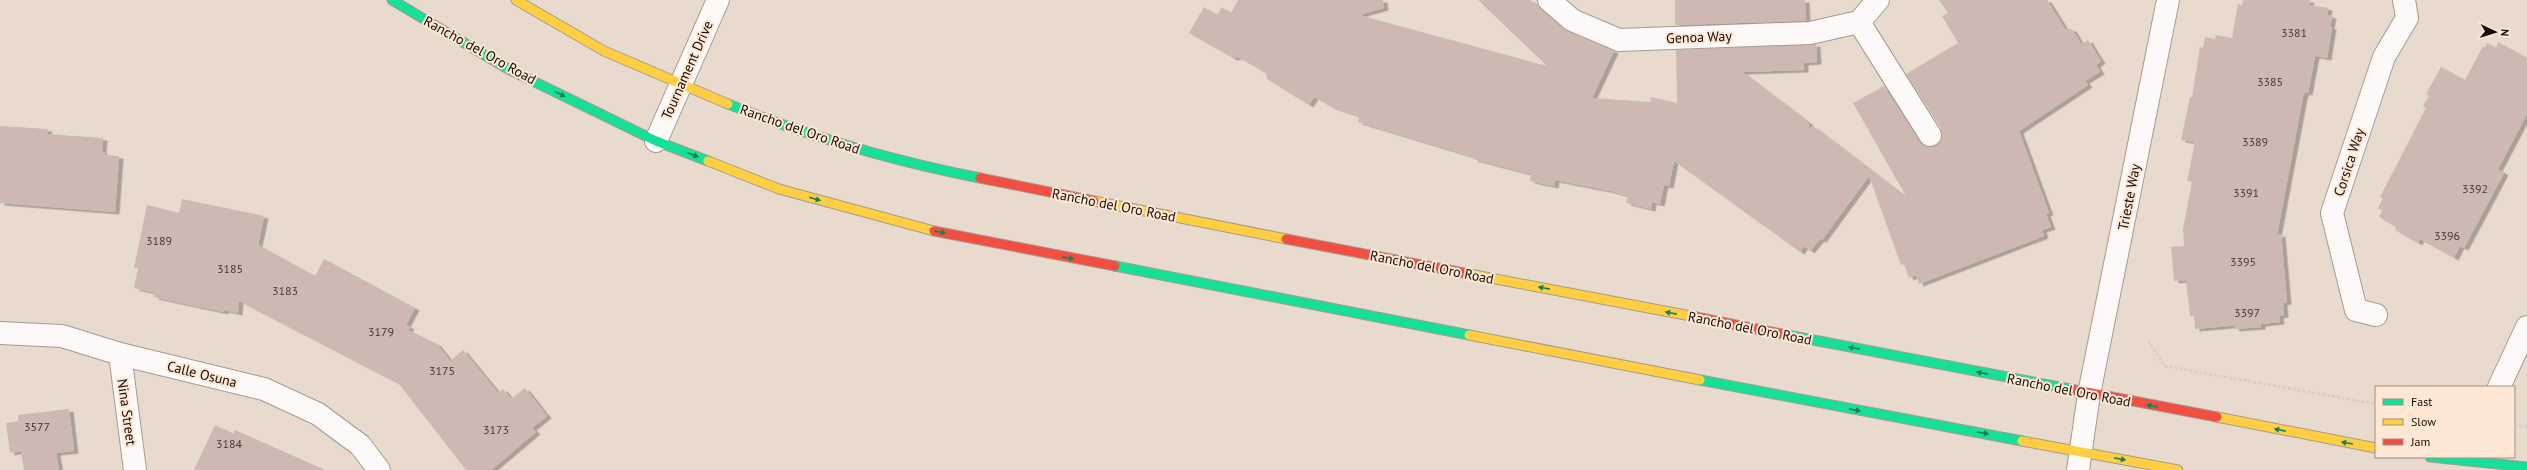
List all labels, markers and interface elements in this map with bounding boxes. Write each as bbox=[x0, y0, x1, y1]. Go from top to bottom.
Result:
street label: Rancho del Oro Road bbox=[421, 12, 539, 88]
north arrow bbox=[2475, 12, 2515, 52]
street label: Tournament Drive bbox=[657, 18, 717, 122]
house number: 3381 bbox=[2281, 25, 2307, 40]
street label: Genoa Way bbox=[1666, 27, 1733, 47]
text: N bbox=[2498, 29, 2512, 37]
house number: 3385 bbox=[2257, 74, 2283, 89]
one-way arrow bbox=[554, 91, 565, 97]
street label: Rancho del Oro Road bbox=[738, 100, 862, 158]
street label: Corsica Way bbox=[2330, 125, 2369, 198]
house number: 3389 bbox=[2242, 134, 2268, 149]
one-way arrow bbox=[687, 153, 699, 159]
street label: Trieste Way bbox=[2114, 162, 2144, 232]
house number: 3392 bbox=[2462, 181, 2488, 196]
street label: Rancho del Oro Road bbox=[1051, 184, 1177, 226]
house number: 3391 bbox=[2233, 185, 2259, 200]
one-way arrow bbox=[809, 196, 821, 202]
house number: 3396 bbox=[2434, 228, 2460, 243]
one-way arrow bbox=[934, 229, 947, 235]
house number: 3189 bbox=[146, 233, 172, 248]
street label: Rancho del Oro Road bbox=[1369, 246, 1495, 288]
house number: 3395 bbox=[2230, 254, 2256, 269]
one-way arrow bbox=[1062, 255, 1074, 261]
house number: 3185 bbox=[217, 261, 243, 276]
house number: 3183 bbox=[272, 283, 298, 298]
one-way arrow bbox=[1537, 285, 1550, 291]
house number: 3397 bbox=[2234, 305, 2260, 320]
street label: Rancho del Oro Road bbox=[1687, 307, 1813, 349]
one-way arrow bbox=[1665, 310, 1677, 316]
house number: 3179 bbox=[368, 324, 394, 339]
one-way arrow bbox=[1848, 345, 1860, 351]
street label: Calle Osuna bbox=[165, 357, 239, 391]
house number: 3175 bbox=[429, 363, 455, 378]
street label: Rancho del Oro Road bbox=[2006, 369, 2132, 411]
one-way arrow bbox=[1975, 370, 1988, 376]
street label: Nina Street bbox=[113, 377, 141, 447]
legend bbox=[2375, 386, 2515, 458]
text: Fast bbox=[2411, 394, 2432, 409]
one-way arrow bbox=[2146, 403, 2158, 409]
one-way arrow bbox=[1849, 407, 1861, 413]
text: Slow bbox=[2411, 414, 2436, 429]
house number: 3577 bbox=[24, 419, 50, 434]
house number: 3173 bbox=[483, 422, 509, 437]
one-way arrow bbox=[2274, 427, 2286, 433]
one-way arrow bbox=[1977, 431, 1989, 437]
text: Jam bbox=[2410, 434, 2430, 449]
house number: 3184 bbox=[216, 436, 243, 451]
one-way arrow bbox=[2341, 439, 2353, 445]
one-way arrow bbox=[2113, 456, 2126, 462]

